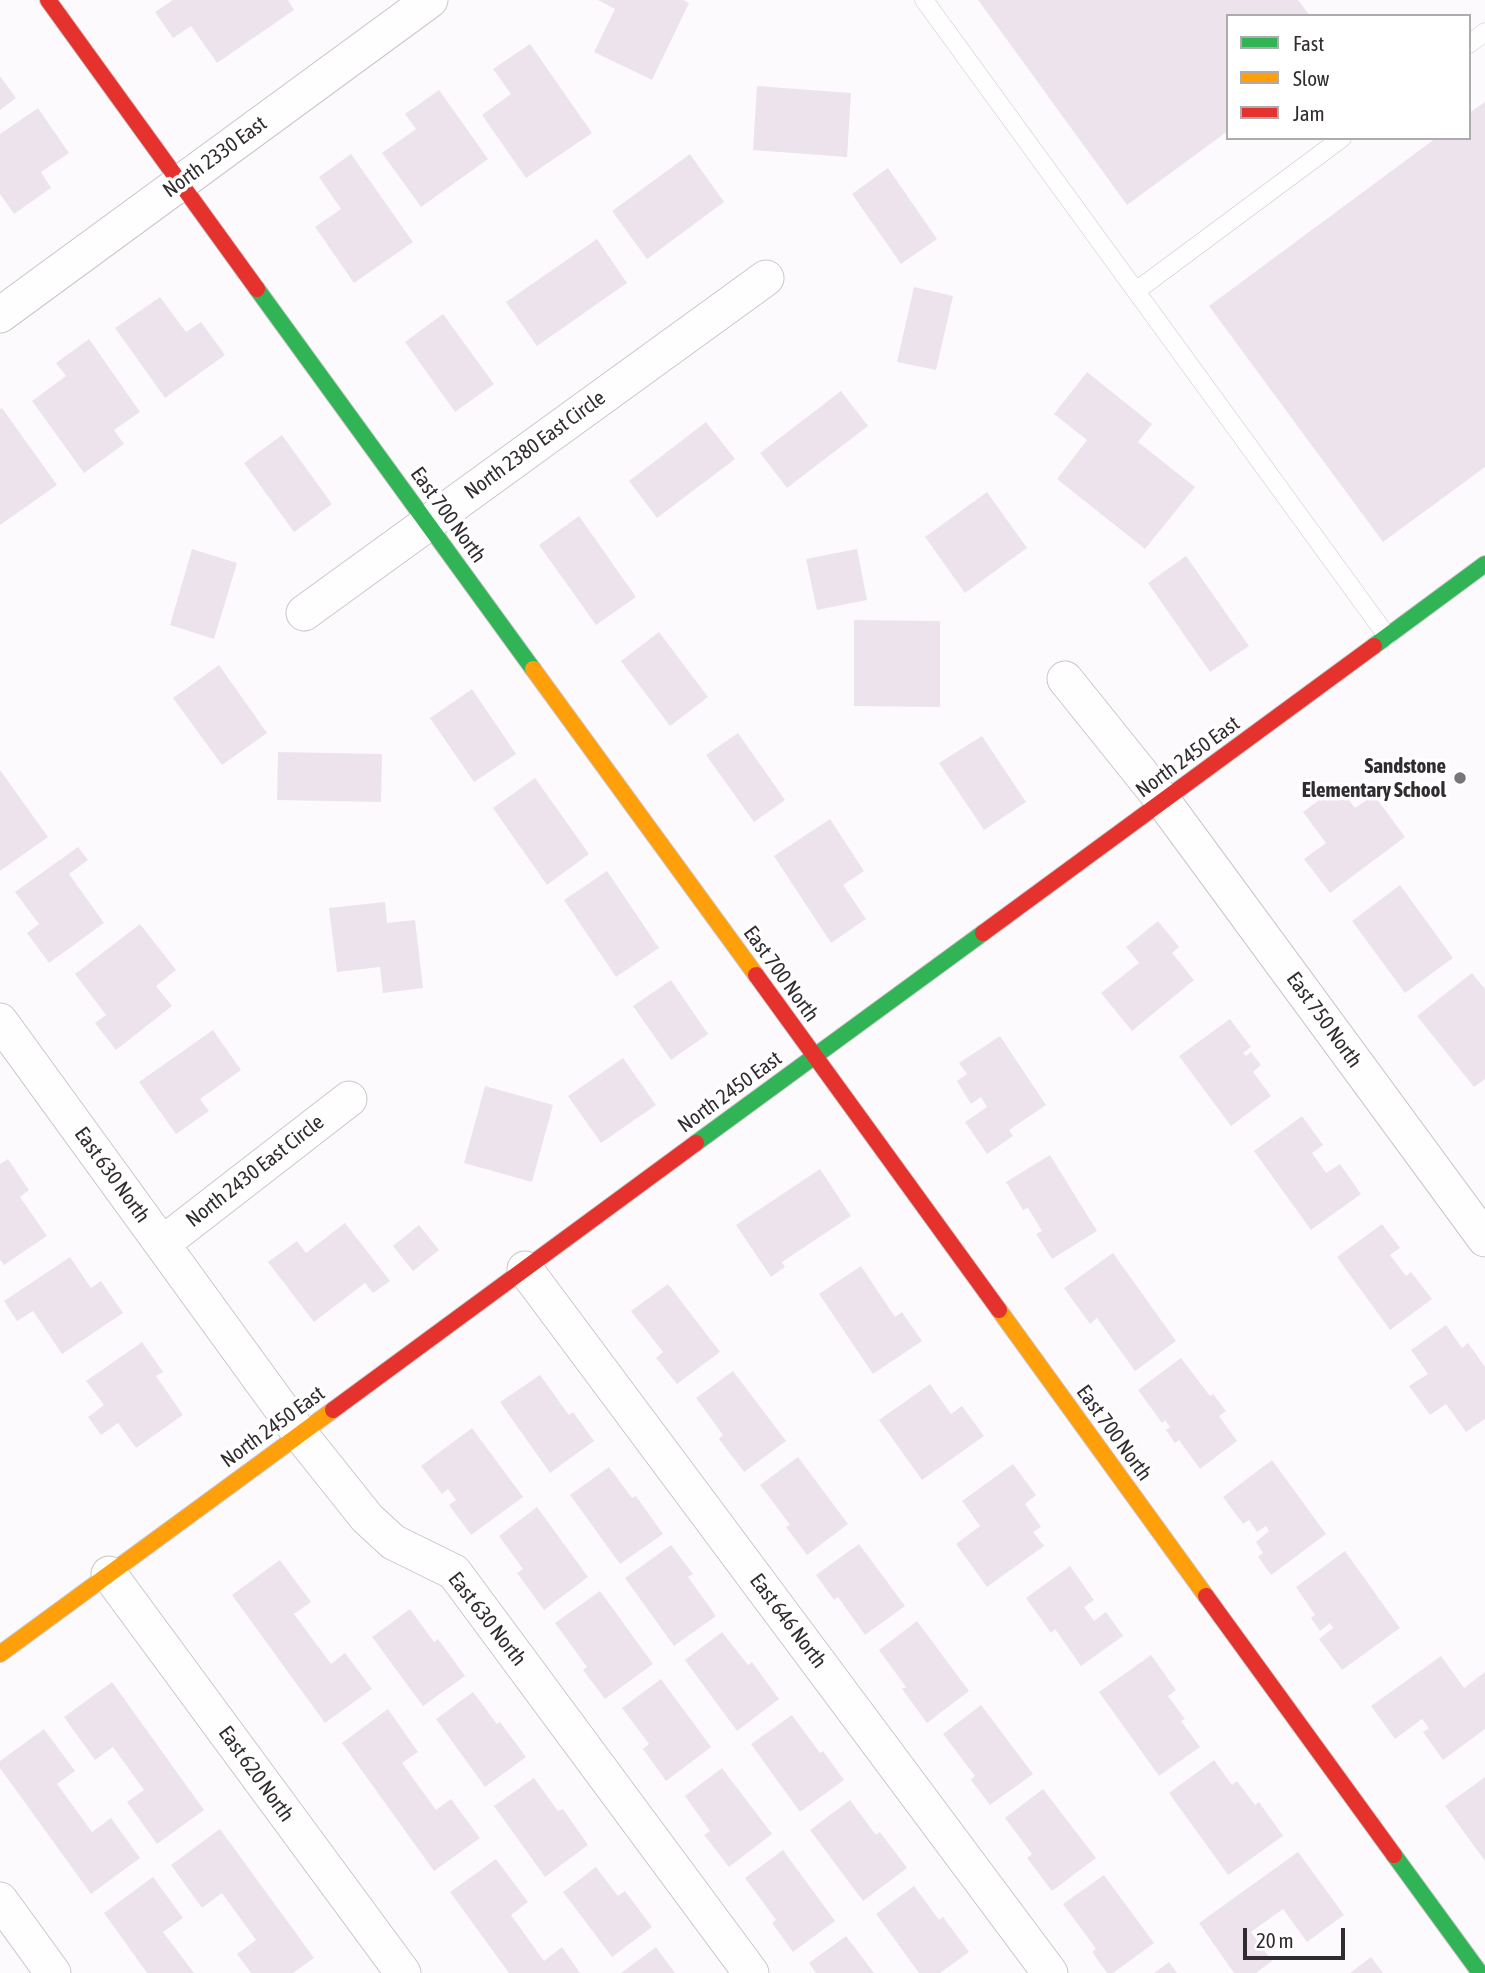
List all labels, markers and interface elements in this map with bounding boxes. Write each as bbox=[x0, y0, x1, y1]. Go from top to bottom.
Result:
legend bbox=[1226, 14, 1471, 140]
text: Fast bbox=[1293, 31, 1324, 55]
text: Slow bbox=[1293, 66, 1329, 90]
text: Jam bbox=[1293, 101, 1325, 125]
street label: North 2330 East bbox=[158, 111, 272, 203]
street label: North 2380 East Circle bbox=[460, 385, 610, 505]
street label: East 700 North bbox=[405, 462, 491, 568]
street label: North 2450 East bbox=[1131, 711, 1245, 803]
place label: Sandstone Elementary School bbox=[1302, 753, 1446, 803]
marker: Sandstone Elementary School bbox=[1452, 770, 1468, 786]
street label: East 700 North bbox=[738, 921, 824, 1027]
street label: East 750 North bbox=[1281, 967, 1367, 1073]
street label: North 2450 East bbox=[673, 1046, 787, 1138]
street label: North 2430 East Circle bbox=[181, 1109, 329, 1233]
street label: East 630 North bbox=[69, 1122, 155, 1228]
street label: East 700 North bbox=[1071, 1380, 1157, 1486]
street label: North 2450 East bbox=[216, 1381, 330, 1473]
street label: East 630 North bbox=[443, 1567, 531, 1671]
street label: East 646 North bbox=[744, 1569, 832, 1673]
street label: East 620 North bbox=[213, 1721, 299, 1827]
scale bar bbox=[1247, 1913, 1348, 1957]
text: 20 m bbox=[1256, 1928, 1294, 1952]

